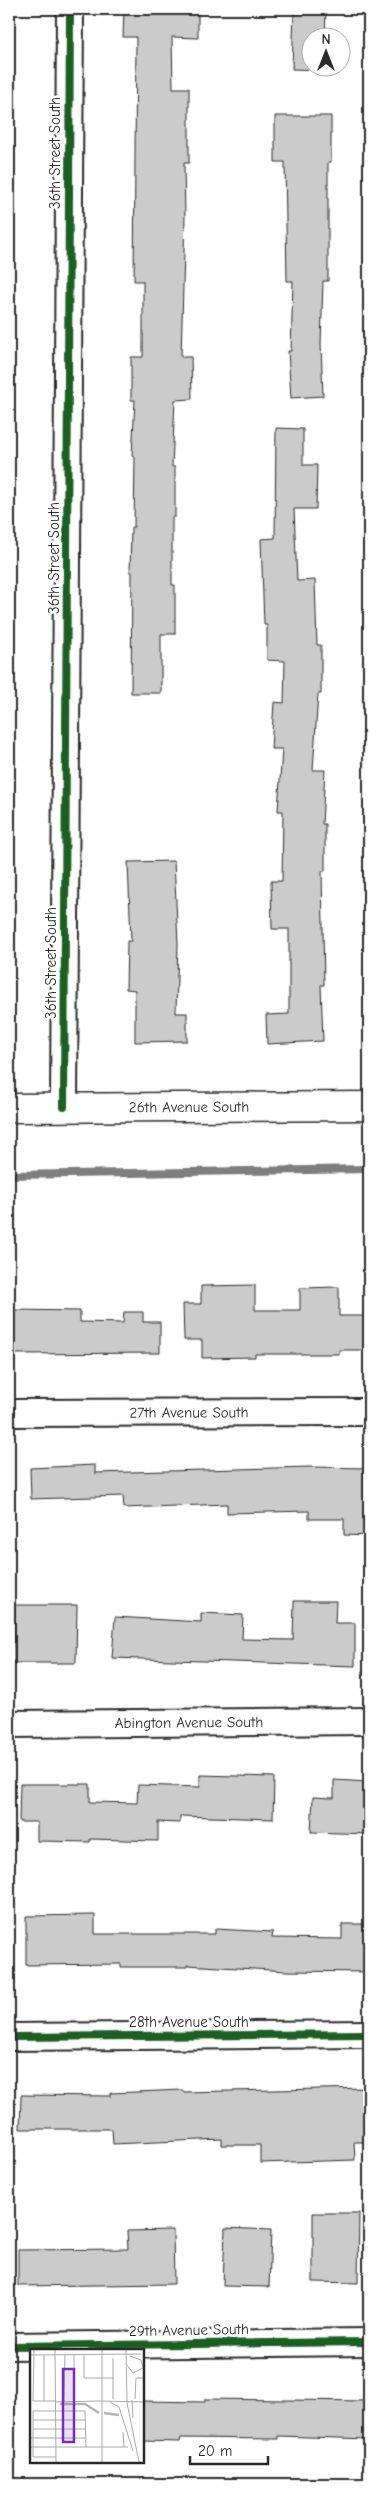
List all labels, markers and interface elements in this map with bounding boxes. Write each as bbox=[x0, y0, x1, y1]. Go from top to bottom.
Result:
north arrow bbox=[300, 28, 350, 78]
text: N bbox=[321, 31, 331, 48]
street label: 36th Street South bbox=[46, 97, 64, 209]
street label: 36th Street South bbox=[45, 502, 63, 614]
street label: 36th Street South bbox=[42, 907, 60, 1019]
street label: 26th Avenue South bbox=[129, 1098, 249, 1116]
street label: 27th Avenue South bbox=[129, 1403, 249, 1422]
street label: Abington Avenue South bbox=[115, 1713, 263, 1732]
street label: 28th Avenue South bbox=[129, 2013, 249, 2031]
street label: 29th Avenue South bbox=[129, 2320, 249, 2340]
inset map bbox=[30, 2349, 144, 2463]
scale bar bbox=[190, 2433, 268, 2465]
text: 20 m bbox=[198, 2442, 232, 2460]

